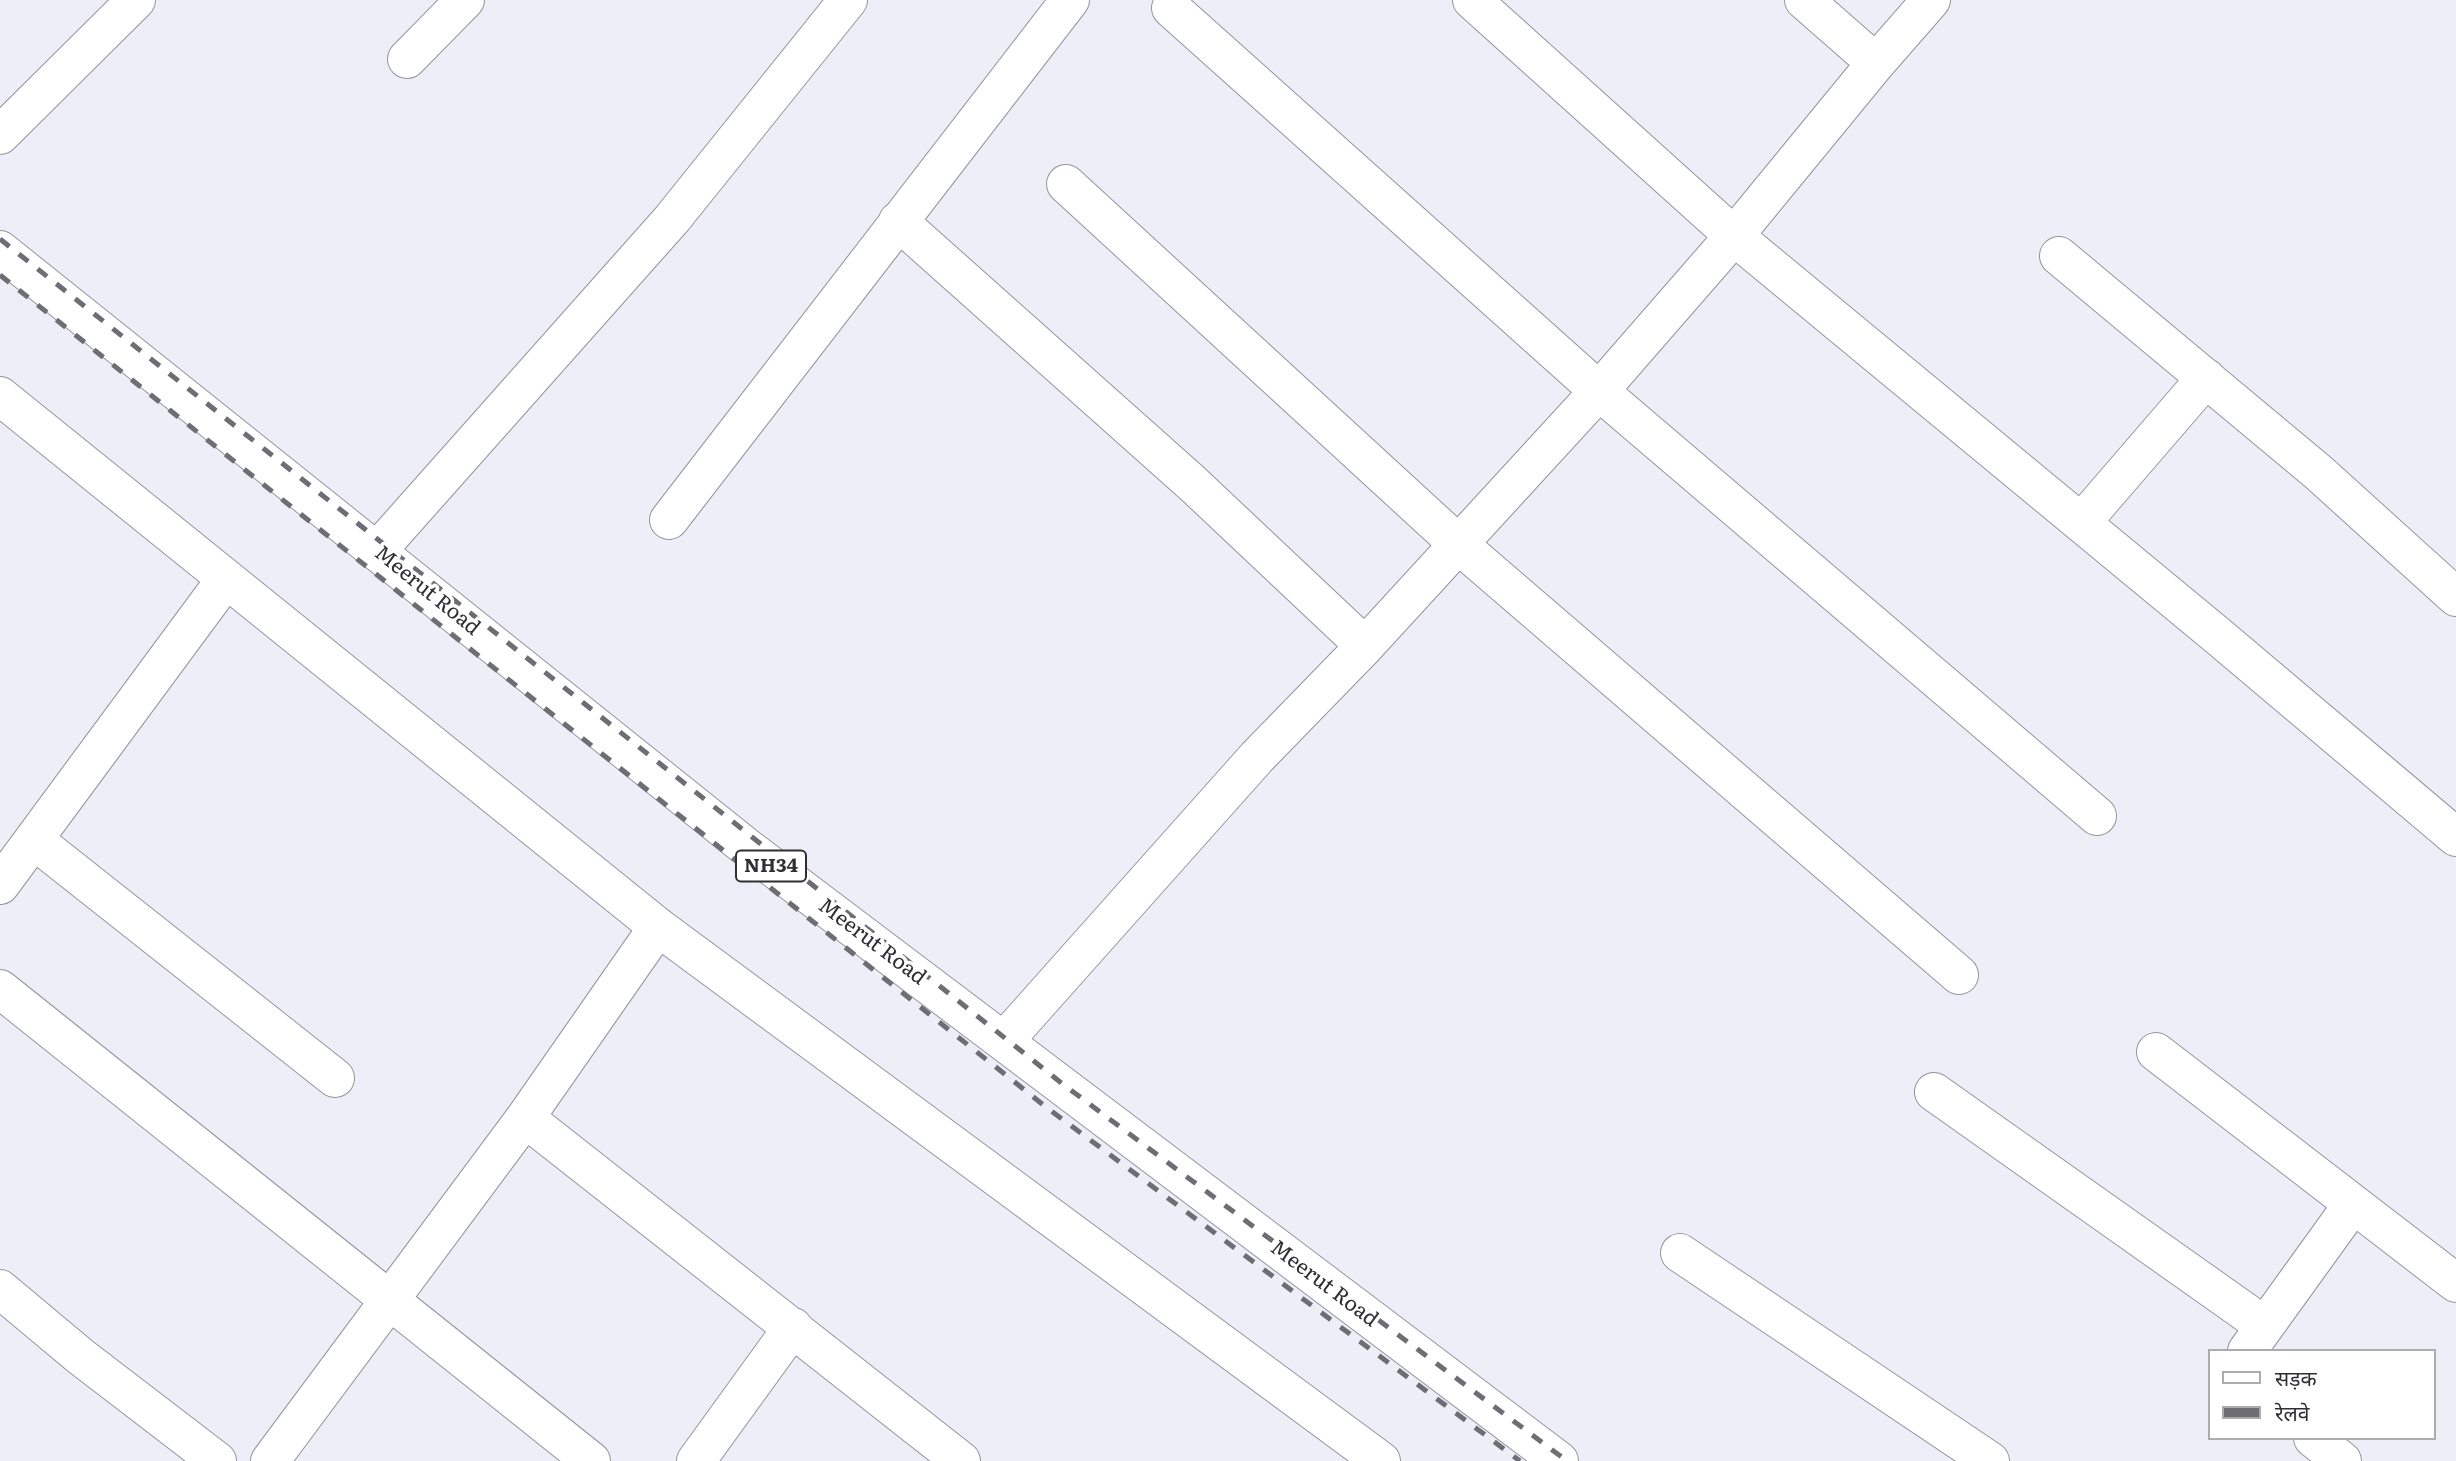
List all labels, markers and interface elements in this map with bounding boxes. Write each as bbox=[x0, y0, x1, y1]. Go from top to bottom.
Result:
street label: Meerut Road bbox=[369, 541, 485, 641]
road number: NH34 bbox=[736, 850, 806, 881]
street label: Meerut Road bbox=[813, 893, 931, 991]
street label: Meerut Road bbox=[1265, 1235, 1383, 1333]
legend bbox=[2208, 1349, 2435, 1440]
text: सड़क bbox=[2275, 1361, 2317, 1392]
text: रेलवे bbox=[2275, 1396, 2310, 1427]

